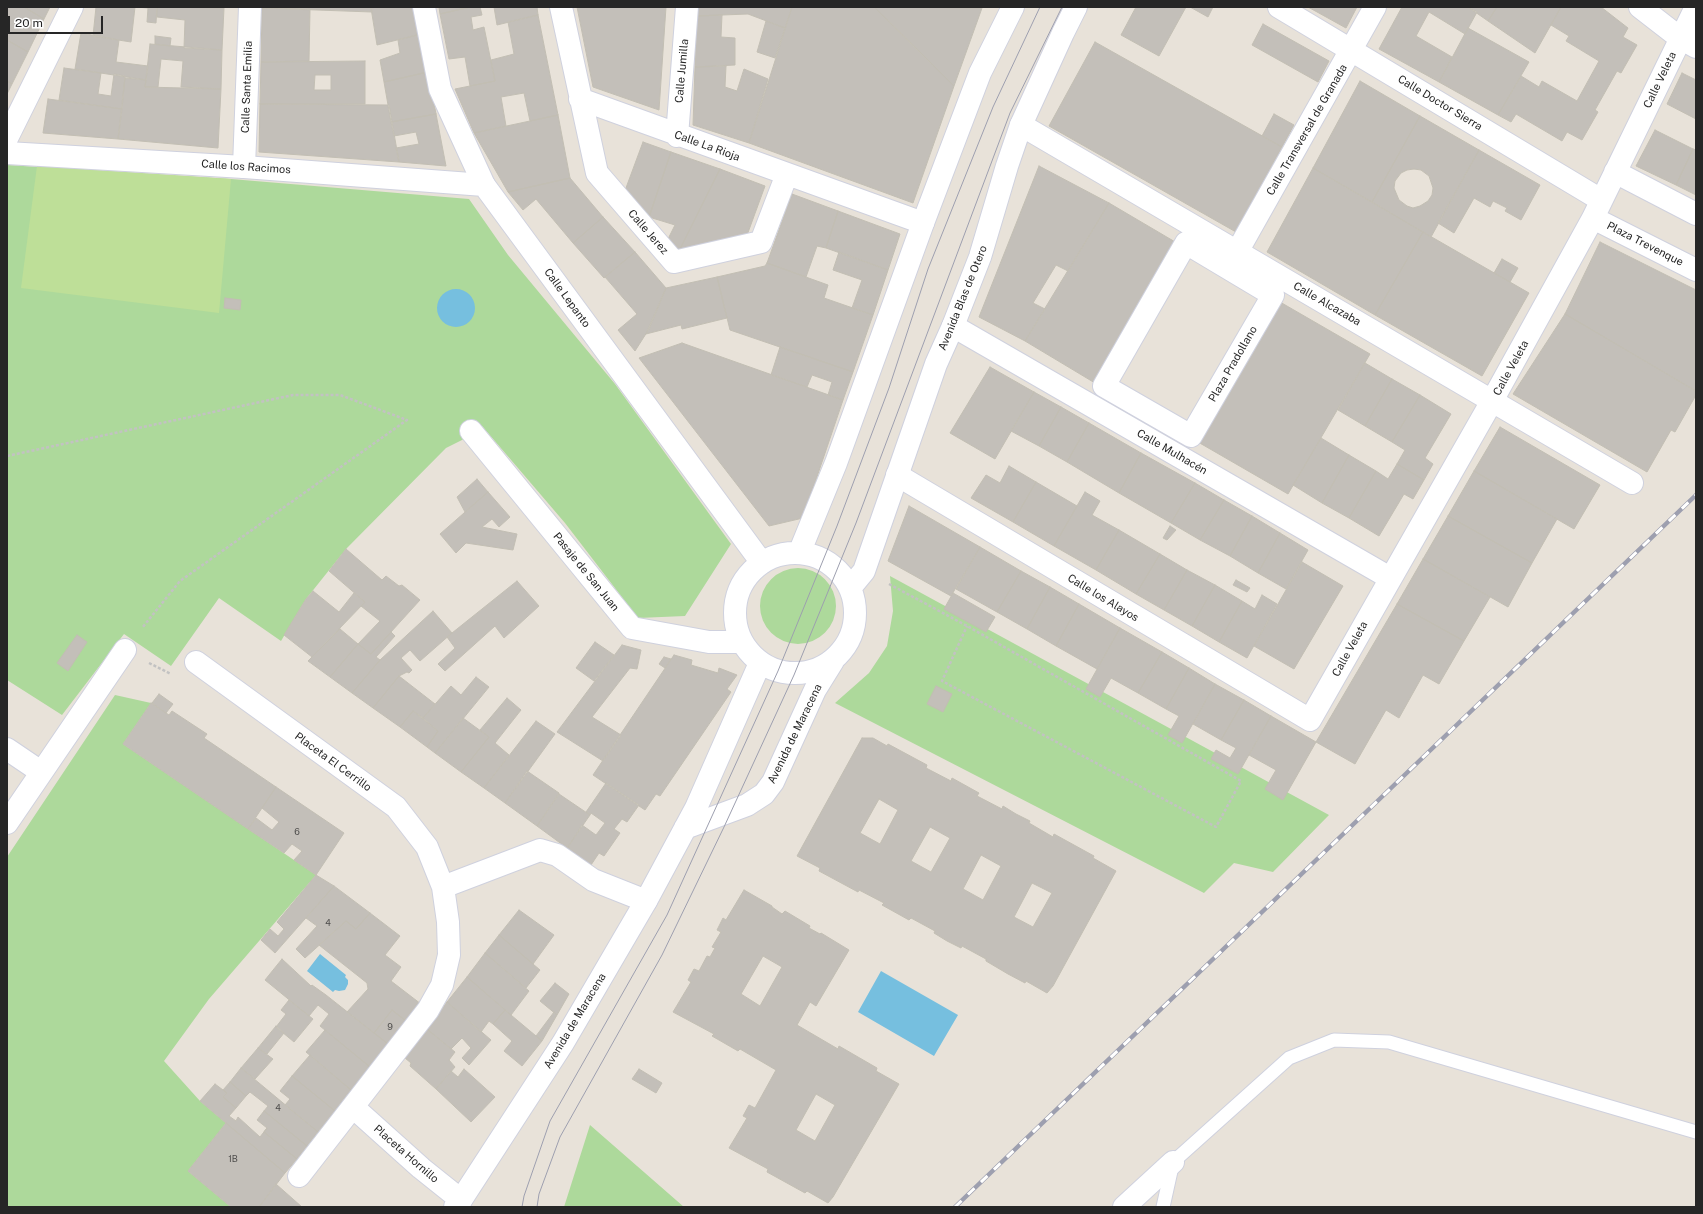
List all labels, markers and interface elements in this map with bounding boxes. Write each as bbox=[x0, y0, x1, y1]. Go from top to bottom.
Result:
scale bar bbox=[10, 8, 105, 34]
text: 20 m bbox=[15, 16, 43, 30]
street label: Calle Jumilla bbox=[673, 38, 691, 104]
street label: Calle Santa Emilia bbox=[239, 41, 255, 133]
street label: Calle Veleta bbox=[1641, 50, 1679, 110]
street label: Calle Transversal de Granada bbox=[1264, 62, 1350, 198]
street label: Calle Doctor Sierra bbox=[1395, 73, 1485, 133]
street label: Calle La Rioja bbox=[672, 128, 742, 164]
street label: Calle los Racimos bbox=[201, 157, 291, 177]
street label: Calle Jerez bbox=[625, 207, 671, 257]
street label: Plaza Trevenque bbox=[1605, 219, 1685, 269]
street label: Avenida Blas de Otero bbox=[936, 243, 990, 353]
street label: Calle Lepanto bbox=[541, 266, 593, 330]
street label: Calle Alcazaba bbox=[1291, 279, 1363, 329]
street label: Plaza Pradollano bbox=[1206, 324, 1260, 404]
street label: Calle Veleta bbox=[1490, 338, 1532, 398]
street label: Calle Mulhacén bbox=[1134, 427, 1210, 477]
street label: Pasaje de San Juan bbox=[550, 530, 622, 614]
street label: Calle los Alayos bbox=[1065, 572, 1141, 624]
street label: Calle Veleta bbox=[1329, 619, 1371, 679]
street label: Avenida de Maracena bbox=[765, 682, 825, 786]
street label: Placeta El Cerrillo bbox=[292, 730, 374, 794]
house number: 6 bbox=[294, 827, 300, 837]
house number: 4 bbox=[325, 918, 331, 928]
street label: Avenida de Maracena bbox=[541, 971, 609, 1071]
house number: 9 bbox=[387, 1022, 393, 1032]
house number: 4 bbox=[275, 1103, 281, 1113]
street label: Placeta Hornillo bbox=[371, 1122, 441, 1186]
house number: 1B bbox=[228, 1154, 238, 1164]

